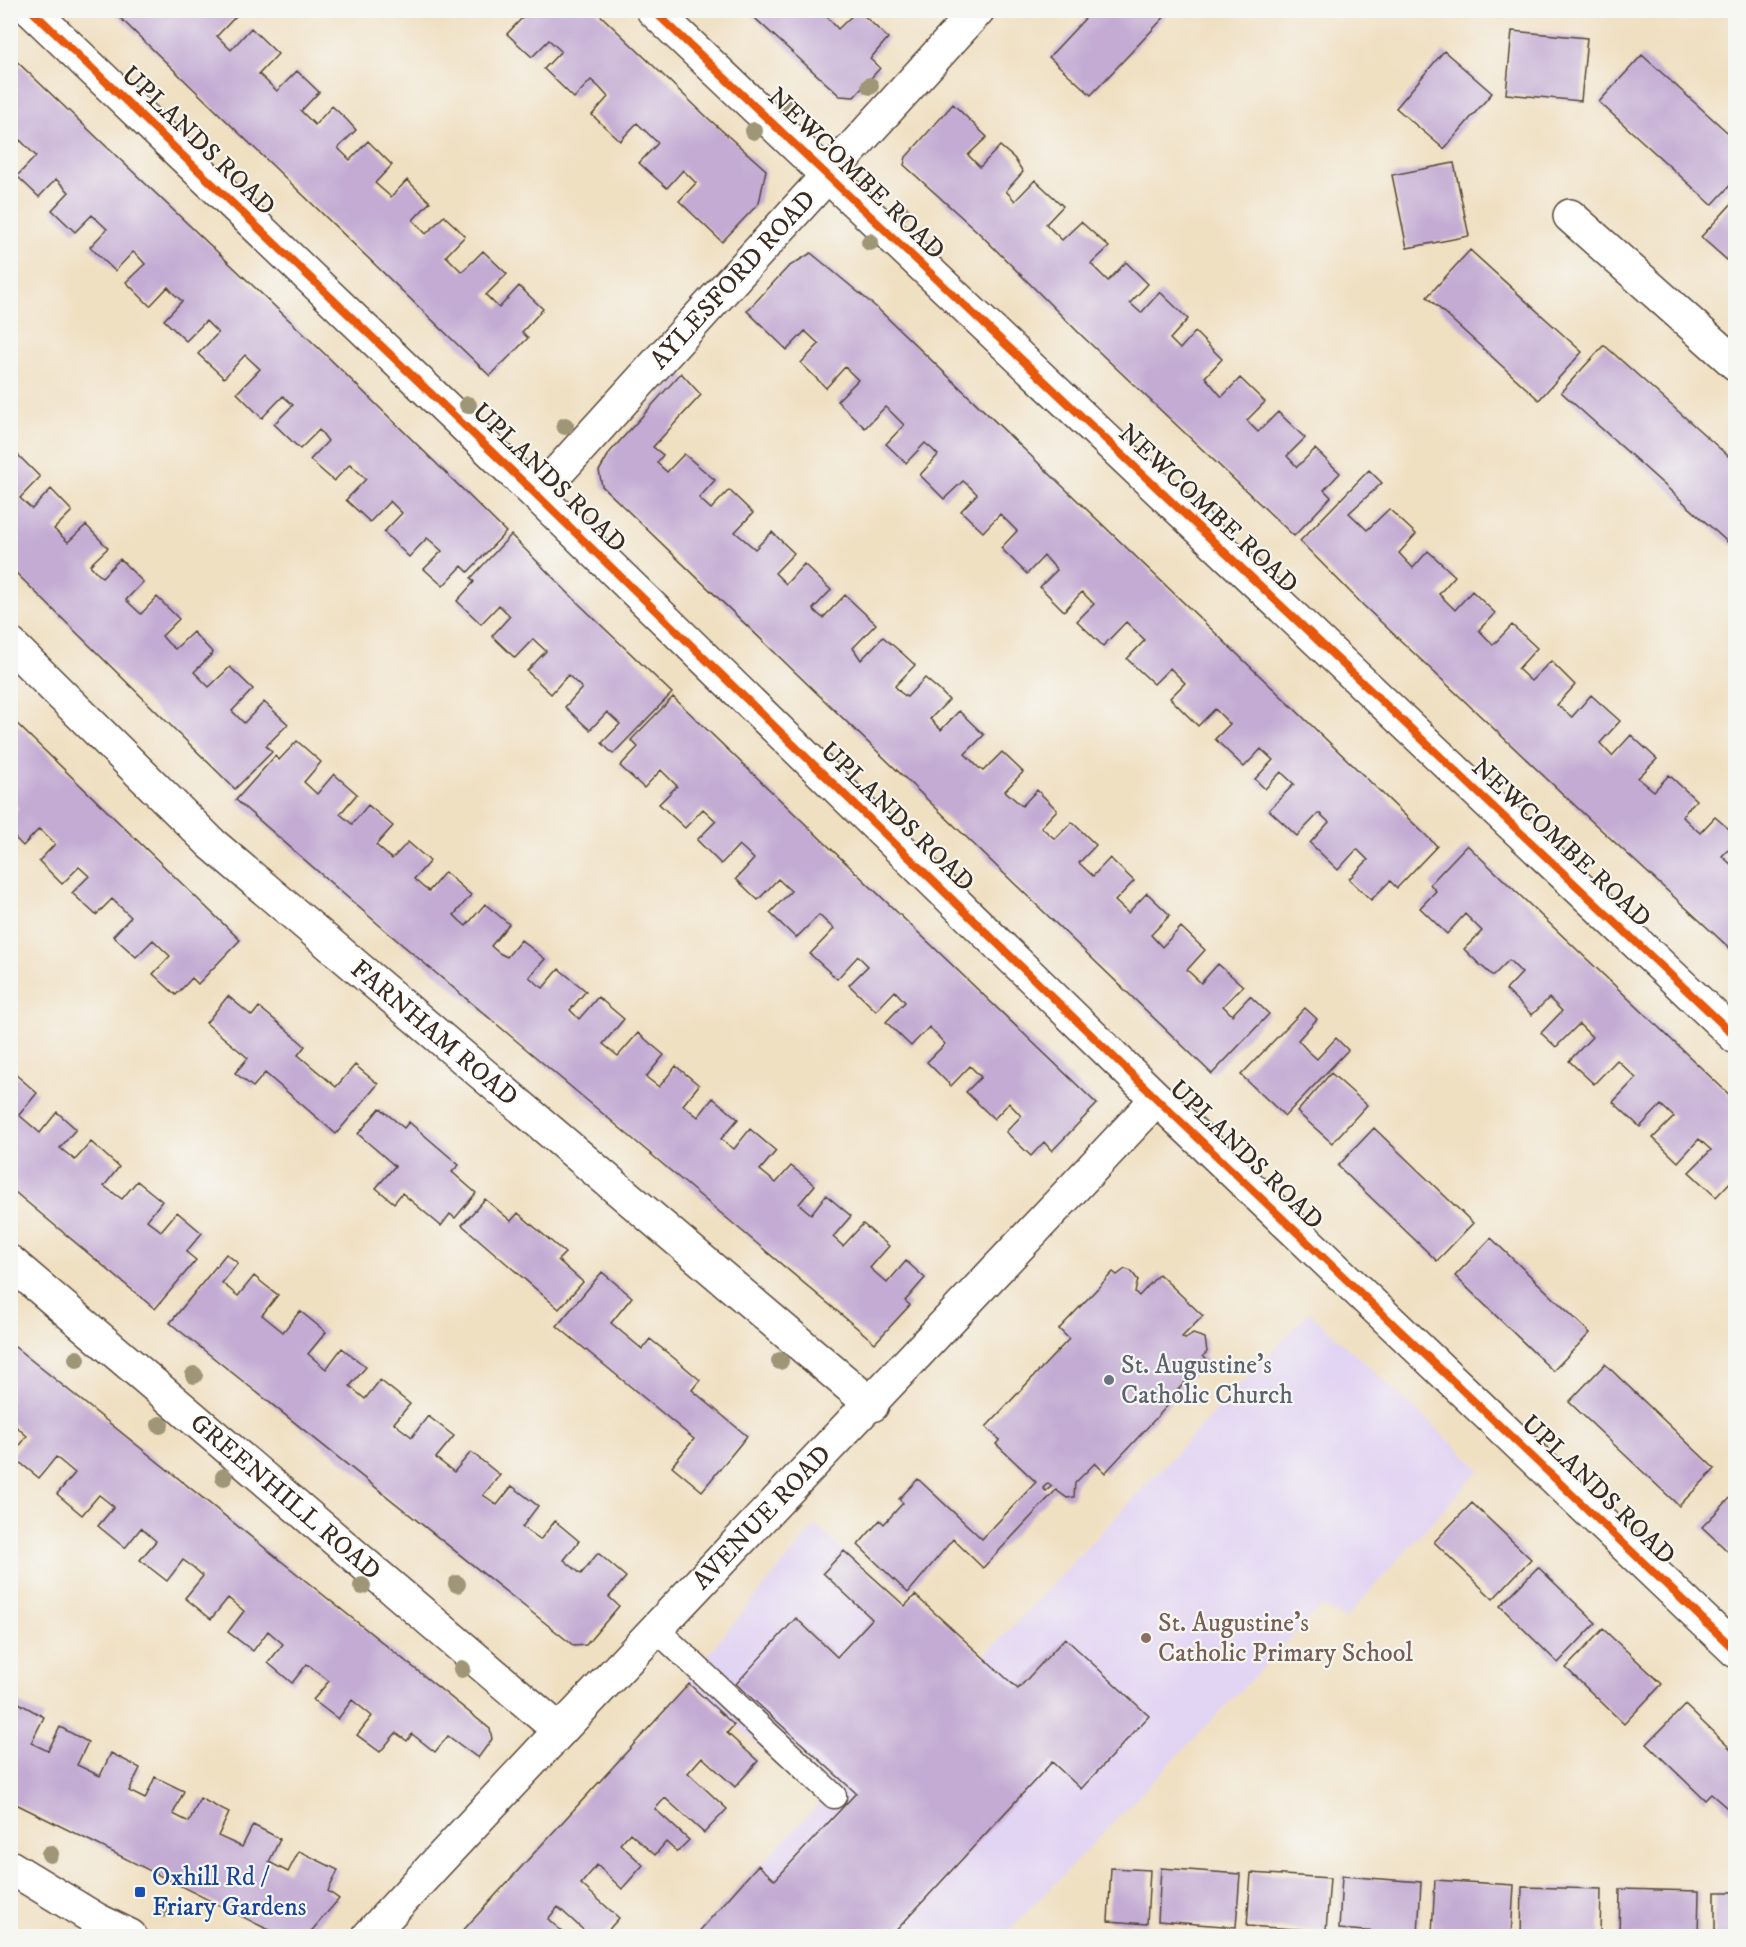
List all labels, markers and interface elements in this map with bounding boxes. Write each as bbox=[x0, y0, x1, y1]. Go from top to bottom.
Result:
street label: UPLANDS ROAD bbox=[114, 59, 282, 223]
street label: NEWCOMBE ROAD bbox=[760, 81, 952, 267]
street label: AYLESFORD ROAD bbox=[643, 183, 823, 376]
street label: UPLANDS ROAD bbox=[465, 396, 633, 560]
street label: NEWCOMBE ROAD bbox=[1111, 417, 1305, 601]
street label: UPLANDS ROAD bbox=[813, 735, 981, 899]
street label: NEWCOMBE ROAD bbox=[1464, 751, 1658, 935]
street label: FARNHAM ROAD bbox=[344, 953, 525, 1113]
street label: UPLANDS ROAD bbox=[1162, 1073, 1330, 1237]
place label: St. Augustine's Catholic Church bbox=[1121, 1349, 1293, 1412]
marker: St. Augustine's Catholic Church bbox=[1102, 1373, 1116, 1387]
street label: GREENHILL ROAD bbox=[183, 1406, 388, 1587]
street label: UPLANDS ROAD bbox=[1514, 1408, 1682, 1572]
street label: AVENUE ROAD bbox=[685, 1438, 838, 1597]
place label: St. Augustine's Catholic Primary School bbox=[1158, 1607, 1413, 1670]
marker: St. Augustine's Catholic Primary School bbox=[1139, 1631, 1153, 1645]
place label: Oxhill Rd / Friary Gardens bbox=[152, 1861, 307, 1924]
marker: Oxhill Rd / Friary Gardens bbox=[133, 1885, 147, 1899]

